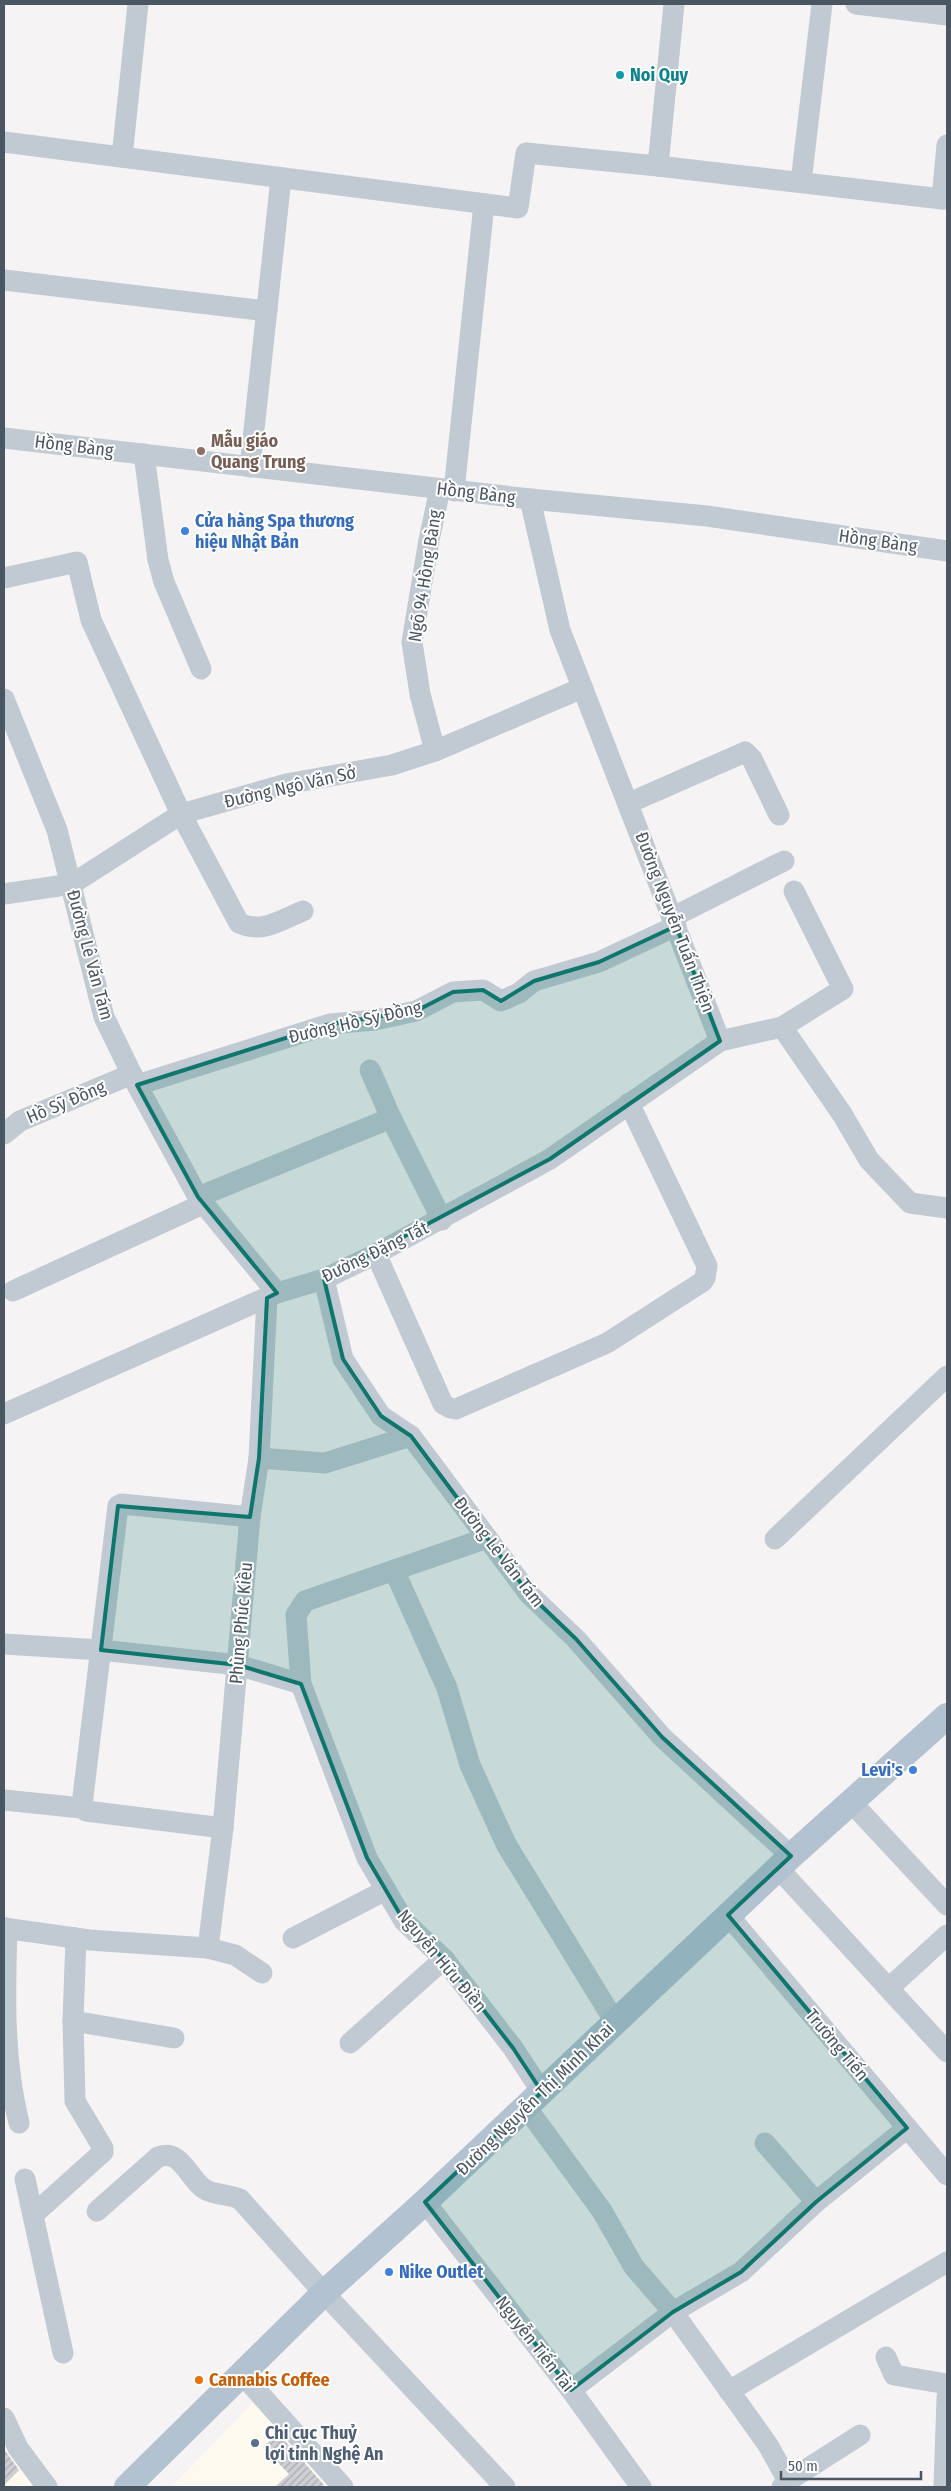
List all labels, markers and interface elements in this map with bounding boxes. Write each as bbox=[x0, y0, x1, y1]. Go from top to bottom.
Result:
place label: Noi Quy bbox=[630, 64, 688, 86]
marker: Noi Quy bbox=[614, 69, 626, 81]
place label: Mẫu giáo Quang Trung bbox=[211, 429, 305, 473]
street label: Hồng Bàng bbox=[33, 430, 115, 462]
marker: Mẫu giáo Quang Trung bbox=[195, 445, 207, 457]
street label: Hồng Bàng bbox=[435, 477, 517, 509]
street label: Ngõ 94 Hồng Bàng bbox=[404, 508, 446, 644]
place label: Cửa hàng Spa thương hiệu Nhật Bản bbox=[195, 510, 354, 553]
marker: Cửa hàng Spa thương hiệu Nhật Bản bbox=[179, 525, 191, 537]
street label: Hồng Bàng bbox=[837, 525, 919, 557]
street label: Đường Ngô Văn Sở bbox=[222, 761, 358, 813]
street label: Đường Nguyễn Tuấn Thiện bbox=[630, 829, 720, 1015]
street label: Đường Lê Văn Tám bbox=[62, 887, 118, 1023]
street label: Đường Hồ Sỹ Đồng bbox=[286, 996, 424, 1048]
street label: Hồ Sỹ Đồng bbox=[23, 1075, 109, 1128]
street label: Đường Đặng Tất bbox=[318, 1217, 432, 1287]
street label: Đường Lê Văn Tám bbox=[449, 1492, 549, 1612]
street label: Phùng Phúc Kiều bbox=[225, 1561, 257, 1685]
place label: Levi's bbox=[861, 1759, 903, 1781]
marker: Levi's bbox=[907, 1764, 919, 1776]
street label: Nguyễn Hữu Điền bbox=[393, 1905, 491, 2017]
street label: Trường Tiến bbox=[801, 2005, 873, 2085]
street label: Đường Nguyễn Thị Minh Khai bbox=[452, 2018, 618, 2180]
place label: Nike Outlet bbox=[399, 2261, 484, 2283]
marker: Nike Outlet bbox=[383, 2266, 395, 2278]
street label: Nguyễn Tiến Tài bbox=[491, 2292, 579, 2396]
place label: Cannabis Coffee bbox=[209, 2369, 330, 2391]
marker: Cannabis Coffee bbox=[193, 2374, 205, 2386]
place label: Chi cục Thuỷ lợi tỉnh Nghệ An bbox=[265, 2422, 383, 2465]
marker: Chi cục Thuỷ lợi tỉnh Nghệ An bbox=[249, 2437, 261, 2449]
scale bar bbox=[781, 2448, 921, 2480]
text: 50 m bbox=[788, 2457, 818, 2475]

